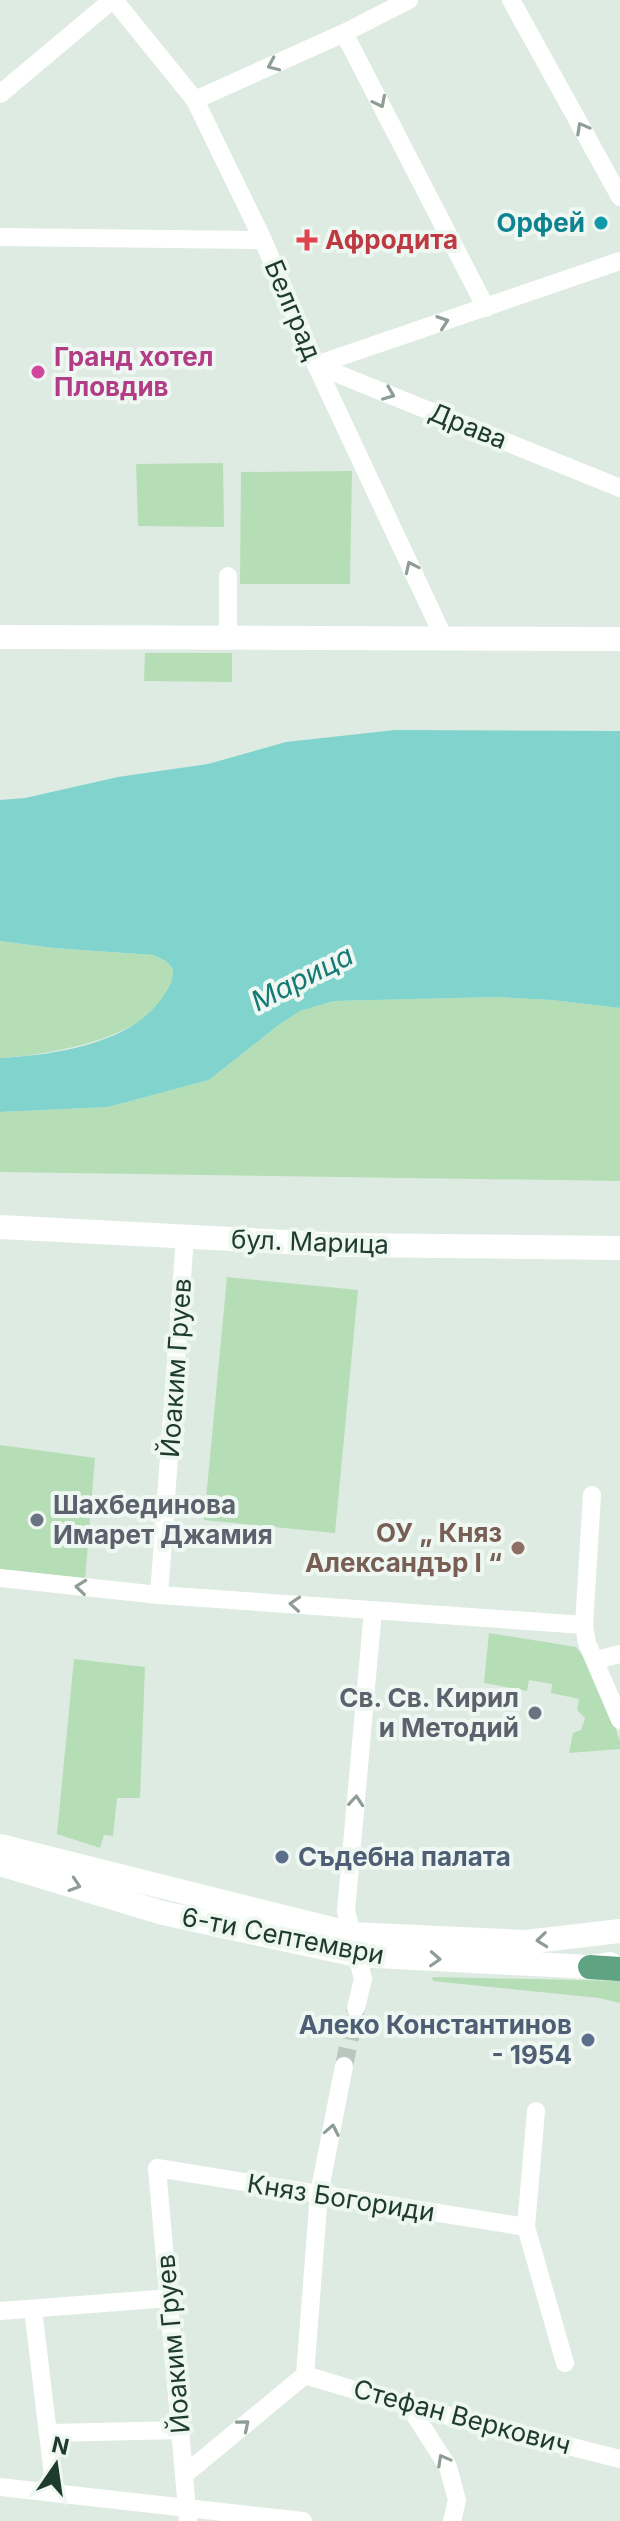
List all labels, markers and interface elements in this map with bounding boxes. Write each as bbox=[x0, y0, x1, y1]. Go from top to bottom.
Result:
one-way arrow bbox=[267, 55, 281, 71]
one-way arrow bbox=[371, 94, 386, 109]
one-way arrow bbox=[576, 123, 592, 137]
place label: Орфей bbox=[496, 207, 585, 238]
marker: Орфей bbox=[592, 214, 610, 232]
place label: Афродита bbox=[325, 224, 458, 255]
marker: Афродита bbox=[296, 229, 318, 251]
street label: Белград bbox=[259, 255, 328, 365]
one-way arrow bbox=[436, 315, 450, 331]
place label: Гранд хотел Пловдив bbox=[54, 341, 213, 402]
marker: Гранд хотел Пловдив bbox=[29, 363, 47, 381]
one-way arrow bbox=[381, 384, 395, 401]
street label: Драва bbox=[425, 396, 512, 455]
one-way arrow bbox=[405, 561, 421, 575]
water label: Марица bbox=[245, 938, 359, 1018]
street label: бул. Марица bbox=[230, 1223, 390, 1260]
street label: Йоаким Груев bbox=[154, 1277, 197, 1459]
place label: Шахбединова Имарет Джамия bbox=[53, 1489, 273, 1550]
marker: Шахбединова Имарет Джамия bbox=[28, 1511, 46, 1529]
place label: ОУ „ Княз Александър I “ bbox=[305, 1517, 502, 1578]
marker: ОУ „ Княз Александър I “ bbox=[509, 1539, 527, 1557]
one-way arrow bbox=[74, 1578, 87, 1595]
one-way arrow bbox=[288, 1596, 301, 1613]
place label: Св. Св. Кирил и Методий bbox=[339, 1682, 519, 1743]
marker: Св. Св. Кирил и Методий bbox=[526, 1704, 544, 1722]
one-way arrow bbox=[347, 1794, 364, 1807]
place label: Съдебна палата bbox=[298, 1841, 511, 1872]
marker: Съдебна палата bbox=[273, 1848, 291, 1866]
one-way arrow bbox=[67, 1876, 81, 1892]
street label: 6-ти Септември bbox=[179, 1901, 387, 1970]
one-way arrow bbox=[536, 1932, 549, 1949]
one-way arrow bbox=[429, 1951, 442, 1968]
place label: Алеко Константинов - 1954 bbox=[299, 2009, 572, 2070]
marker: Алеко Константинов - 1954 bbox=[579, 2031, 597, 2049]
one-way arrow bbox=[322, 2123, 339, 2137]
street label: Княз Богориди bbox=[245, 2167, 437, 2228]
street label: Йоаким Груев bbox=[149, 2253, 196, 2435]
street label: Стефан Веркович bbox=[350, 2373, 574, 2460]
one-way arrow bbox=[235, 2420, 249, 2435]
north arrow bbox=[16, 2425, 96, 2505]
text: N bbox=[49, 2431, 72, 2460]
one-way arrow bbox=[437, 2454, 452, 2468]

